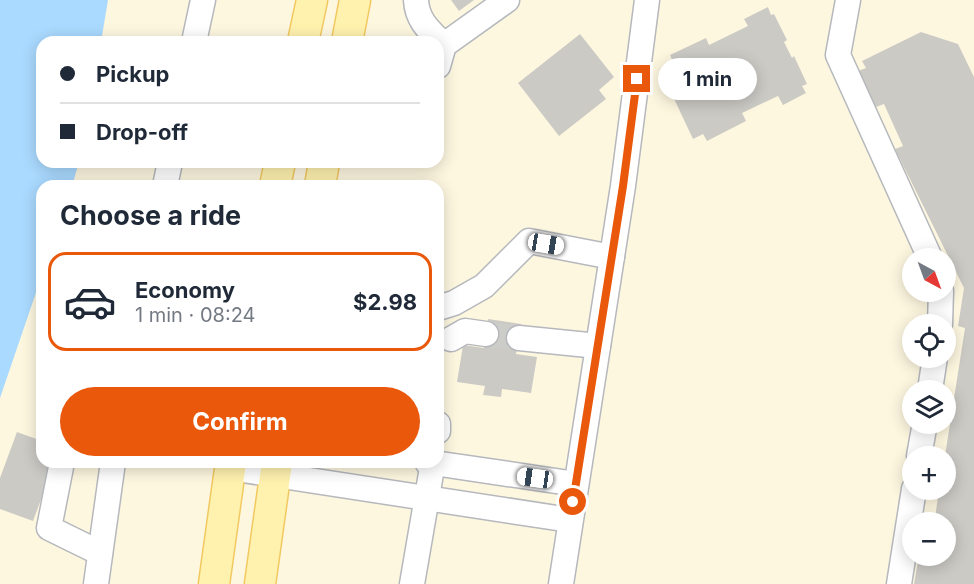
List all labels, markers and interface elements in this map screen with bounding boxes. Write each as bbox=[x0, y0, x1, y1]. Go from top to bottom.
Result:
callout: 1 min bbox=[658, 58, 757, 100]
text: Pickup bbox=[96, 61, 170, 87]
route end bbox=[623, 65, 650, 92]
text: 1 min bbox=[683, 67, 732, 91]
text: Drop-off bbox=[96, 119, 188, 145]
text: Choose a ride bbox=[60, 199, 241, 232]
car bbox=[527, 232, 565, 256]
north arrow bbox=[902, 248, 956, 302]
map controls bbox=[902, 248, 956, 566]
icon: car bbox=[63, 275, 117, 329]
text: Economy bbox=[135, 277, 235, 303]
text: $2.98 bbox=[353, 289, 417, 315]
text: 1 min · 08:24 bbox=[135, 303, 256, 327]
button: locate bbox=[902, 314, 956, 368]
button: layers bbox=[902, 380, 956, 434]
button: Confirm bbox=[60, 387, 420, 456]
button: + bbox=[902, 446, 956, 500]
car bbox=[516, 467, 554, 489]
route start bbox=[559, 488, 586, 515]
button: − bbox=[902, 512, 956, 566]

